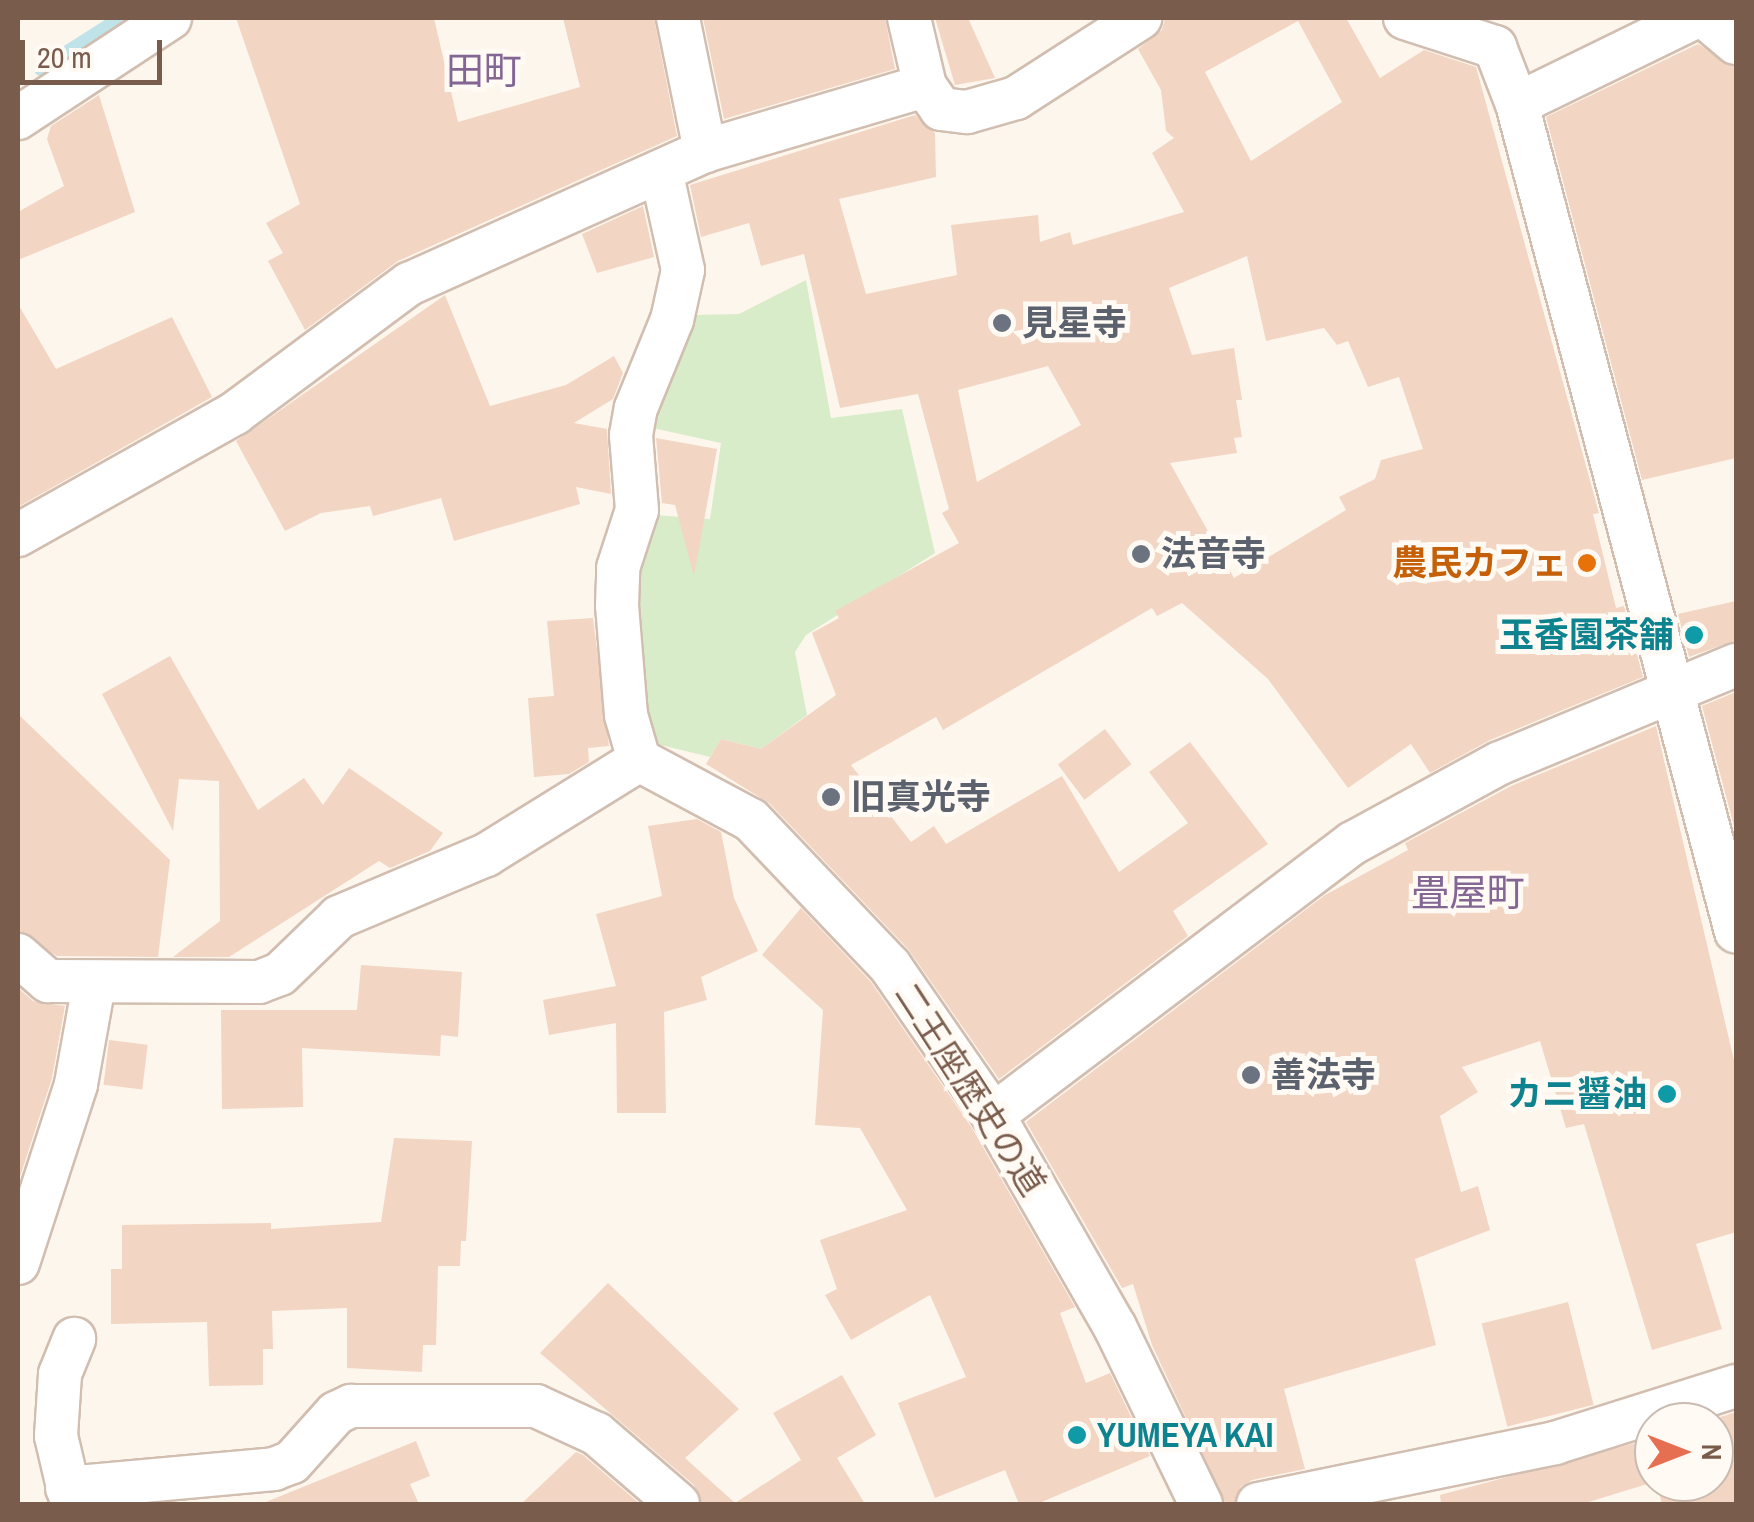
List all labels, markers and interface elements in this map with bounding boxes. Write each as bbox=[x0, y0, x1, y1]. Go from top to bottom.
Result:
scale bar bbox=[25, 20, 168, 82]
text: 20 m bbox=[37, 37, 92, 77]
district label: 田町 bbox=[446, 48, 522, 94]
place label: 見星寺 bbox=[1022, 302, 1127, 344]
marker: 見星寺 bbox=[991, 312, 1013, 334]
place label: 法音寺 bbox=[1161, 533, 1266, 575]
place label: 農民カフェ bbox=[1392, 542, 1567, 584]
marker: 法音寺 bbox=[1130, 543, 1152, 565]
marker: 農民カフェ bbox=[1576, 552, 1598, 574]
place label: 玉香園茶舗 bbox=[1499, 614, 1674, 656]
marker: 玉香園茶舗 bbox=[1683, 624, 1705, 646]
place label: 旧真光寺 bbox=[851, 776, 991, 818]
marker: 旧真光寺 bbox=[820, 786, 842, 808]
district label: 畳屋町 bbox=[1411, 870, 1525, 916]
street label: 二王座歴史の道 bbox=[886, 975, 1054, 1203]
place label: 善法寺 bbox=[1271, 1054, 1376, 1096]
marker: 善法寺 bbox=[1240, 1064, 1262, 1086]
place label: カニ醤油 bbox=[1507, 1073, 1647, 1115]
marker: カニ醤油 bbox=[1656, 1083, 1678, 1105]
north arrow bbox=[1634, 1402, 1734, 1502]
place label: YUMEYA KAI bbox=[1097, 1414, 1275, 1456]
marker: YUMEYA KAI bbox=[1066, 1424, 1088, 1446]
text: N bbox=[1693, 1444, 1731, 1460]

